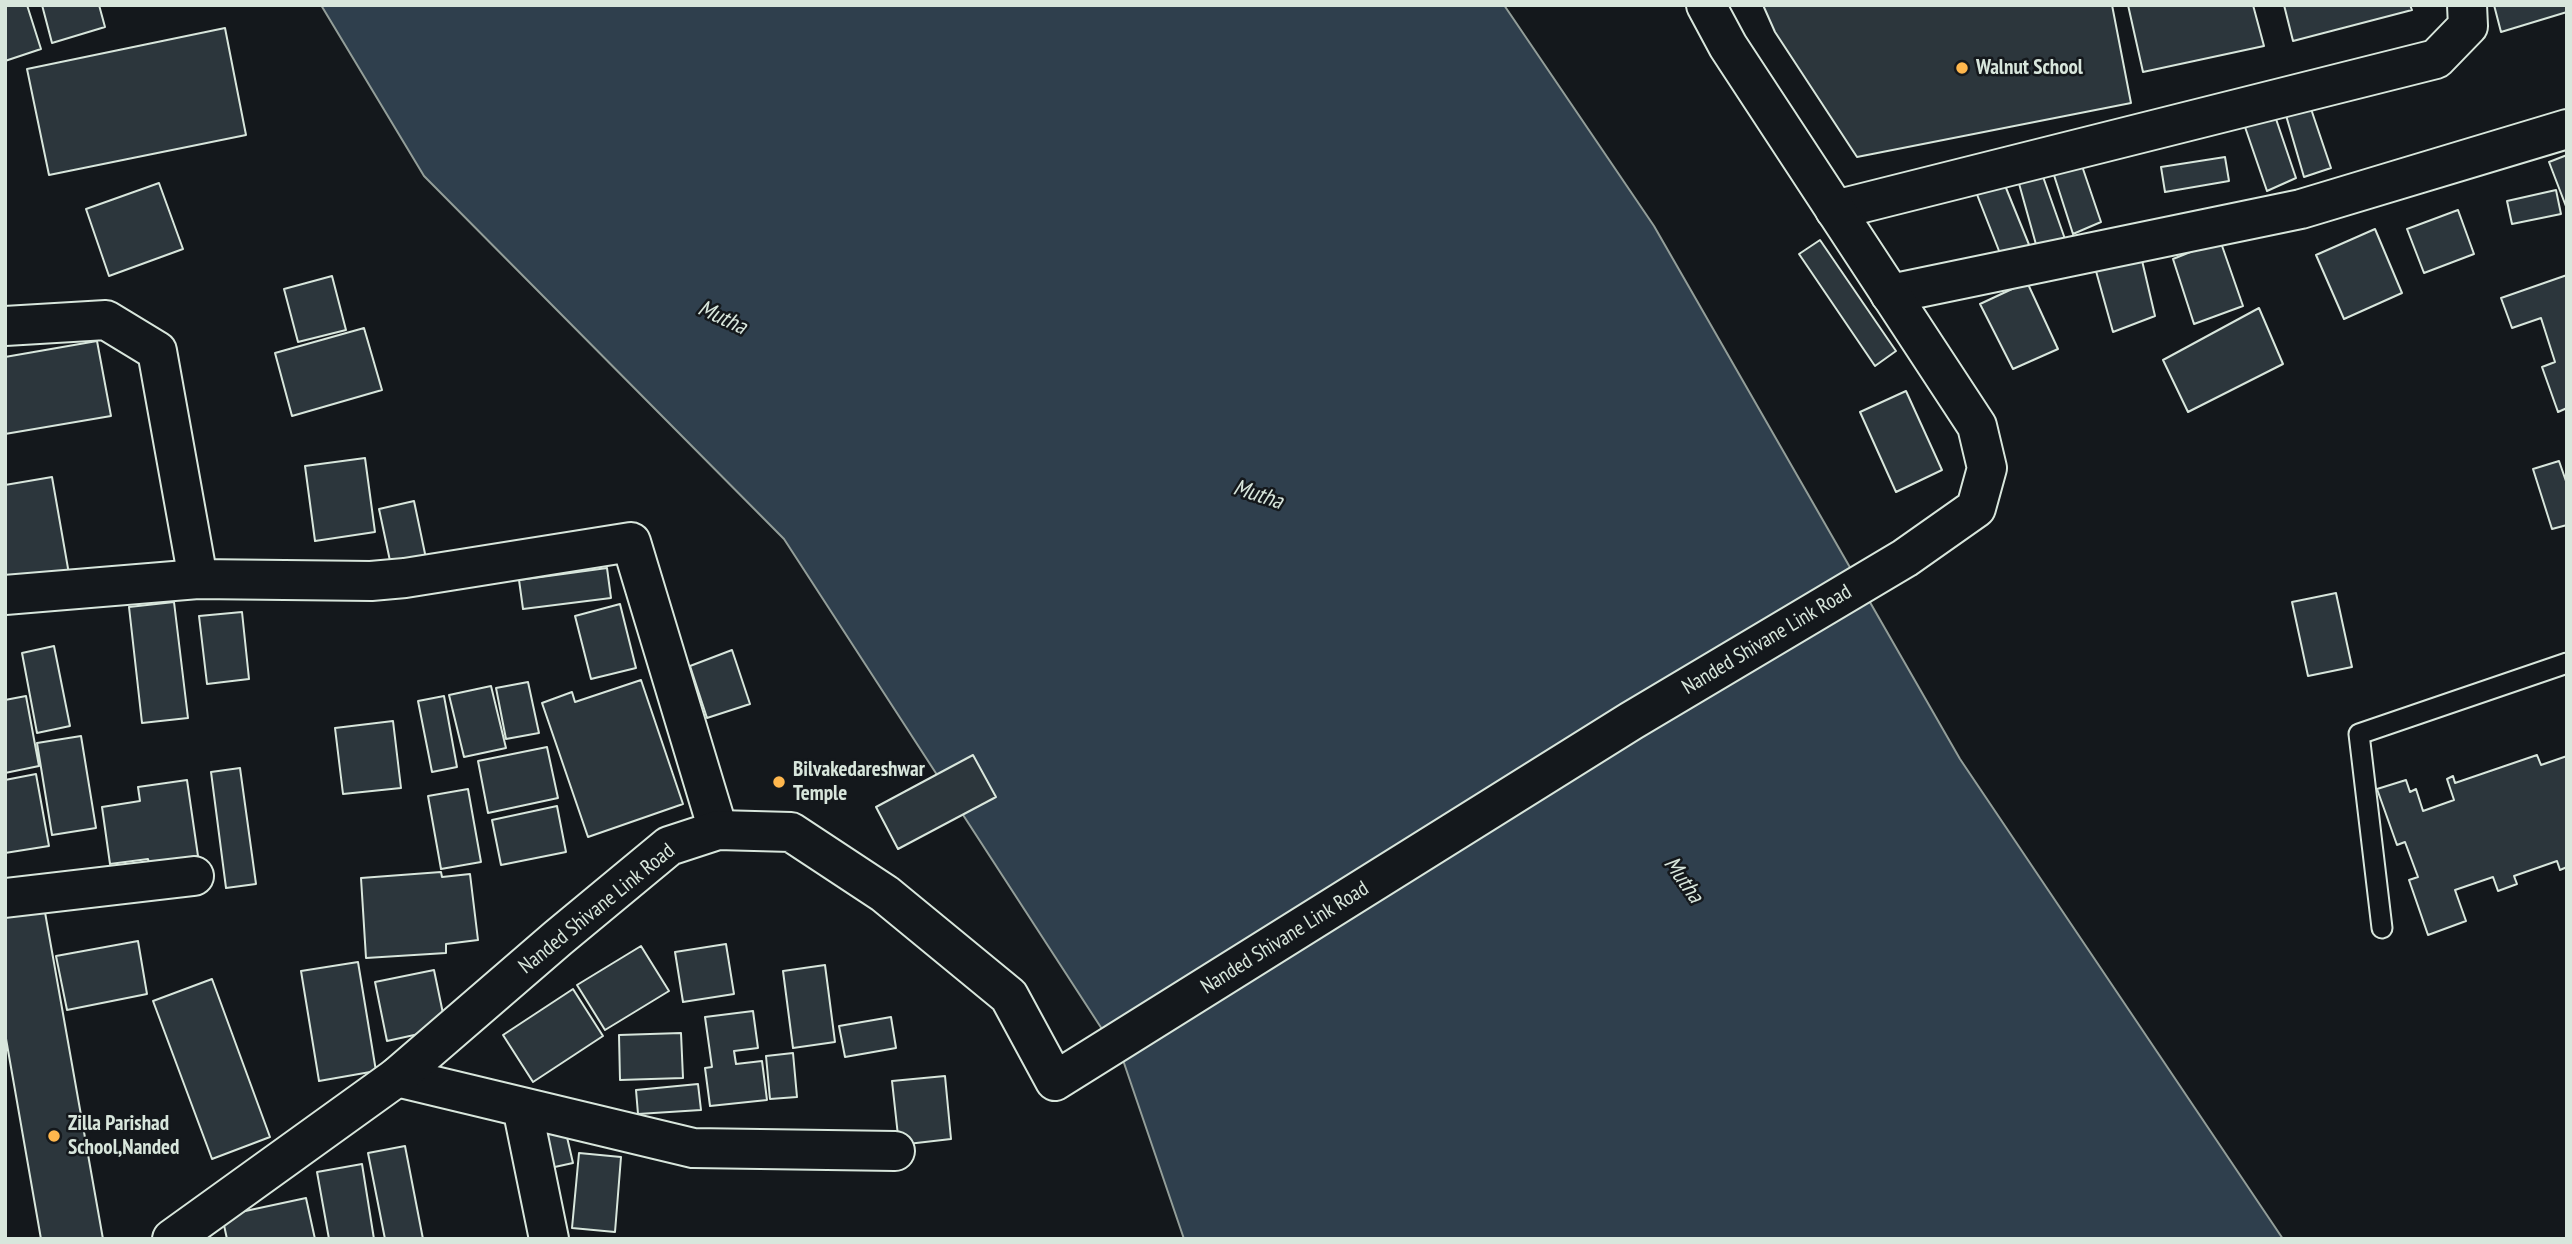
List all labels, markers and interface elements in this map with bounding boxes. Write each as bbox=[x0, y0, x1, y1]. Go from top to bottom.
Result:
place label: Walnut School bbox=[1976, 55, 2083, 81]
marker: Walnut School bbox=[1954, 60, 1970, 76]
water label: Mutha bbox=[693, 295, 751, 341]
water label: Mutha bbox=[1230, 474, 1286, 516]
street label: Nanded Shivane Link Road bbox=[1678, 580, 1856, 700]
place label: Bilvakedareshwar Temple bbox=[793, 757, 925, 807]
marker: Bilvakedareshwar Temple bbox=[771, 774, 787, 790]
street label: Nanded Shivane Link Road bbox=[514, 839, 680, 979]
water label: Mutha bbox=[1657, 851, 1709, 909]
street label: Nanded Shivane Link Road bbox=[1197, 876, 1373, 1000]
place label: Zilla Parishad School,Nanded bbox=[68, 1111, 179, 1161]
marker: Zilla Parishad School,Nanded bbox=[46, 1128, 62, 1144]

